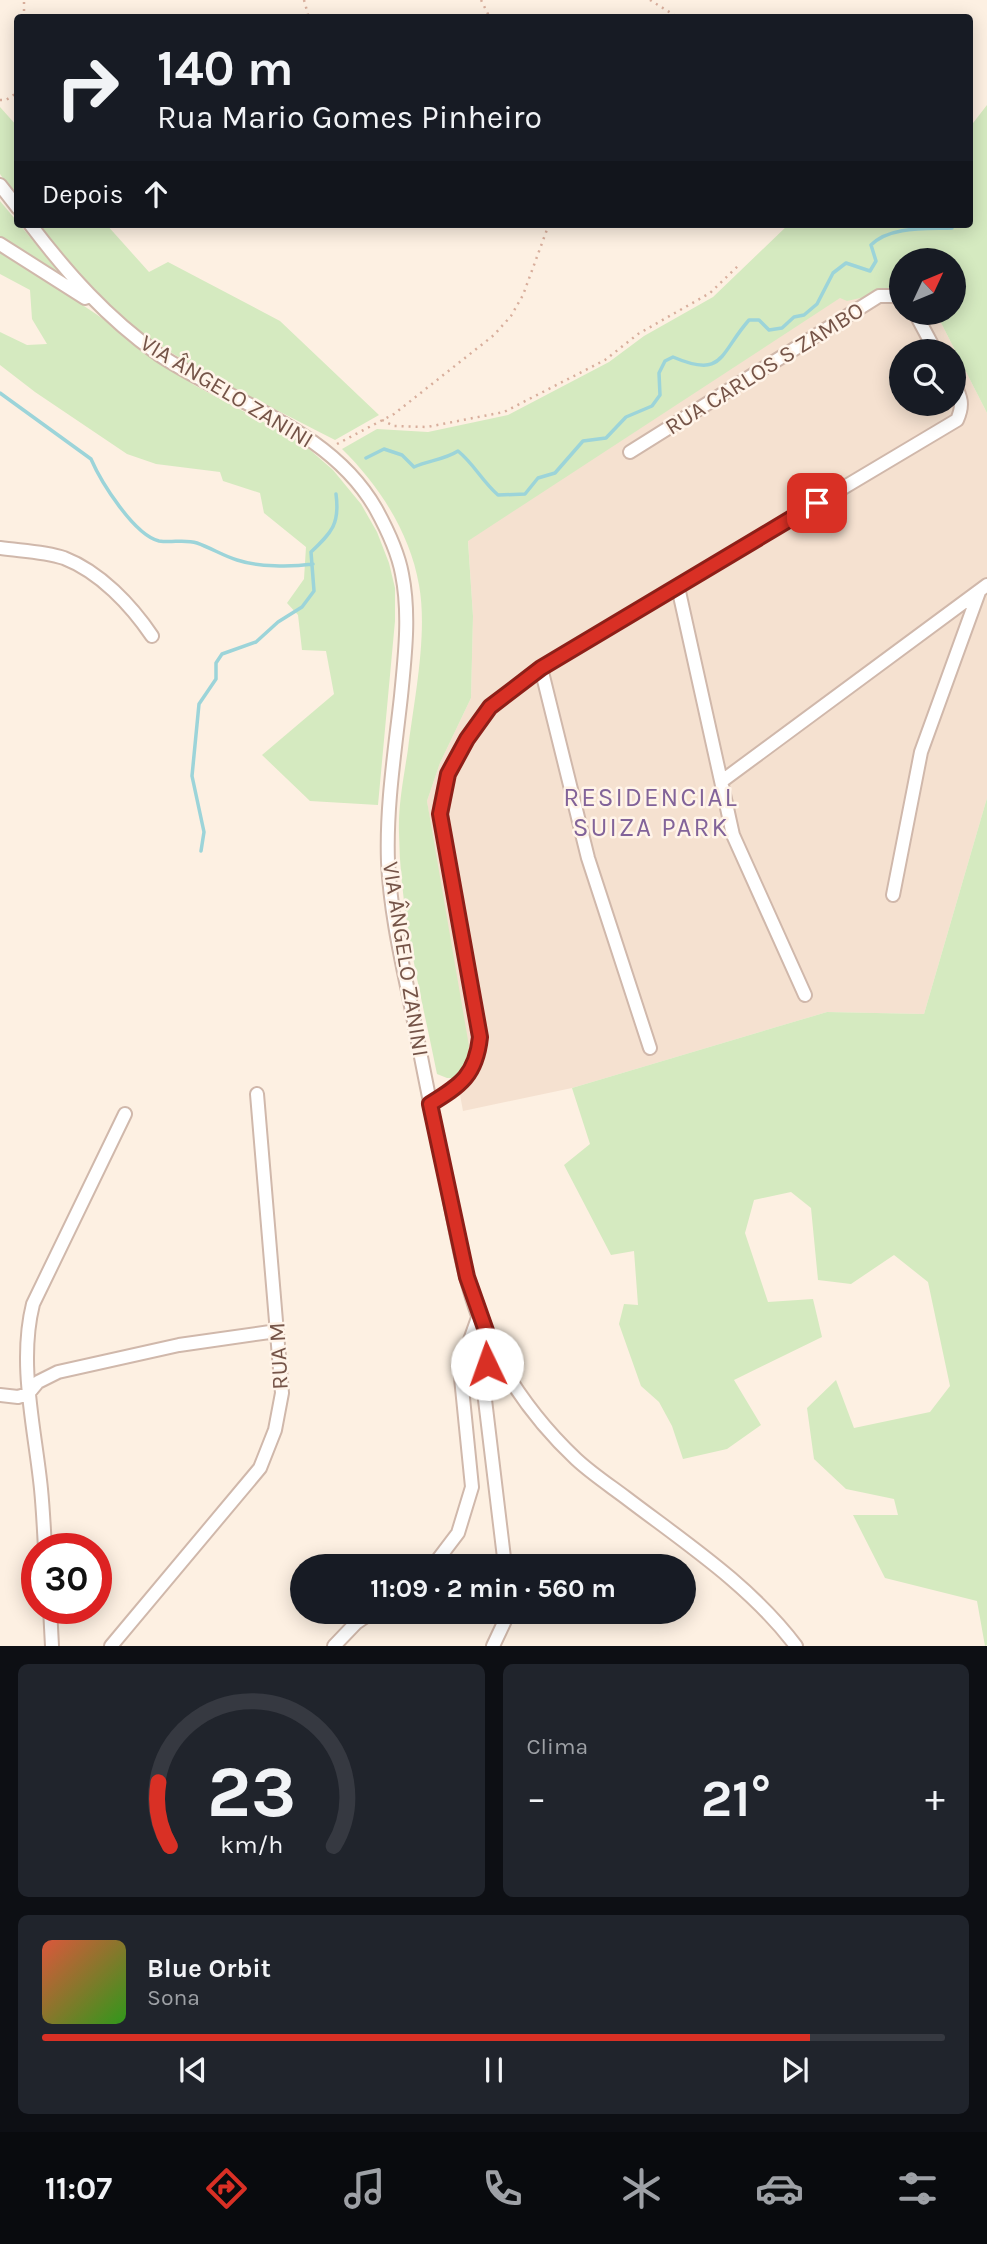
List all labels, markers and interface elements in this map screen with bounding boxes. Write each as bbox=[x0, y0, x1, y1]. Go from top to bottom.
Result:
text: 140 m bbox=[157, 40, 294, 97]
icon: right bbox=[42, 42, 133, 133]
text: Rua Mario Gomes Pinheiro bbox=[157, 99, 542, 136]
icon: ahead bbox=[137, 175, 175, 213]
text: Depois bbox=[42, 179, 123, 210]
north arrow bbox=[889, 248, 966, 326]
map controls bbox=[889, 248, 966, 416]
street label: RUA CARLOS S ZAMBO bbox=[660, 296, 869, 441]
street label: VIA ÂNGELO ZANINI bbox=[135, 329, 318, 454]
button: search bbox=[889, 339, 966, 416]
pin bbox=[787, 473, 847, 533]
icon: arrive bbox=[798, 484, 836, 522]
district label: RESIDENCIAL SUIZA PARK bbox=[563, 782, 739, 843]
street label: VIA ÂNGELO ZANINI bbox=[377, 860, 434, 1058]
street label: RUA M bbox=[263, 1322, 294, 1390]
position arrow bbox=[450, 1327, 524, 1401]
speed limit sign: 30 bbox=[21, 1533, 112, 1624]
text: 11:09 · 2 min · 560 m bbox=[370, 1573, 616, 1604]
text: Clima bbox=[527, 1733, 588, 1760]
text: 23 bbox=[207, 1750, 296, 1835]
text: 21° bbox=[701, 1768, 771, 1829]
text: − bbox=[527, 1776, 546, 1821]
text: + bbox=[925, 1776, 945, 1821]
text: km/h bbox=[220, 1830, 283, 1859]
text: Blue Orbit bbox=[147, 1953, 271, 1984]
text: Sona bbox=[147, 1984, 200, 2011]
icon: previous bbox=[174, 2051, 212, 2089]
icon: pause bbox=[475, 2051, 513, 2089]
icon: next bbox=[776, 2051, 814, 2089]
icon: directions bbox=[202, 2164, 251, 2213]
icon: music bbox=[340, 2164, 389, 2213]
icon: phone bbox=[478, 2164, 527, 2213]
icon: climate bbox=[617, 2164, 666, 2213]
icon: car bbox=[755, 2164, 804, 2213]
icon: filters bbox=[893, 2164, 942, 2213]
text: 11:07 bbox=[45, 2170, 112, 2207]

